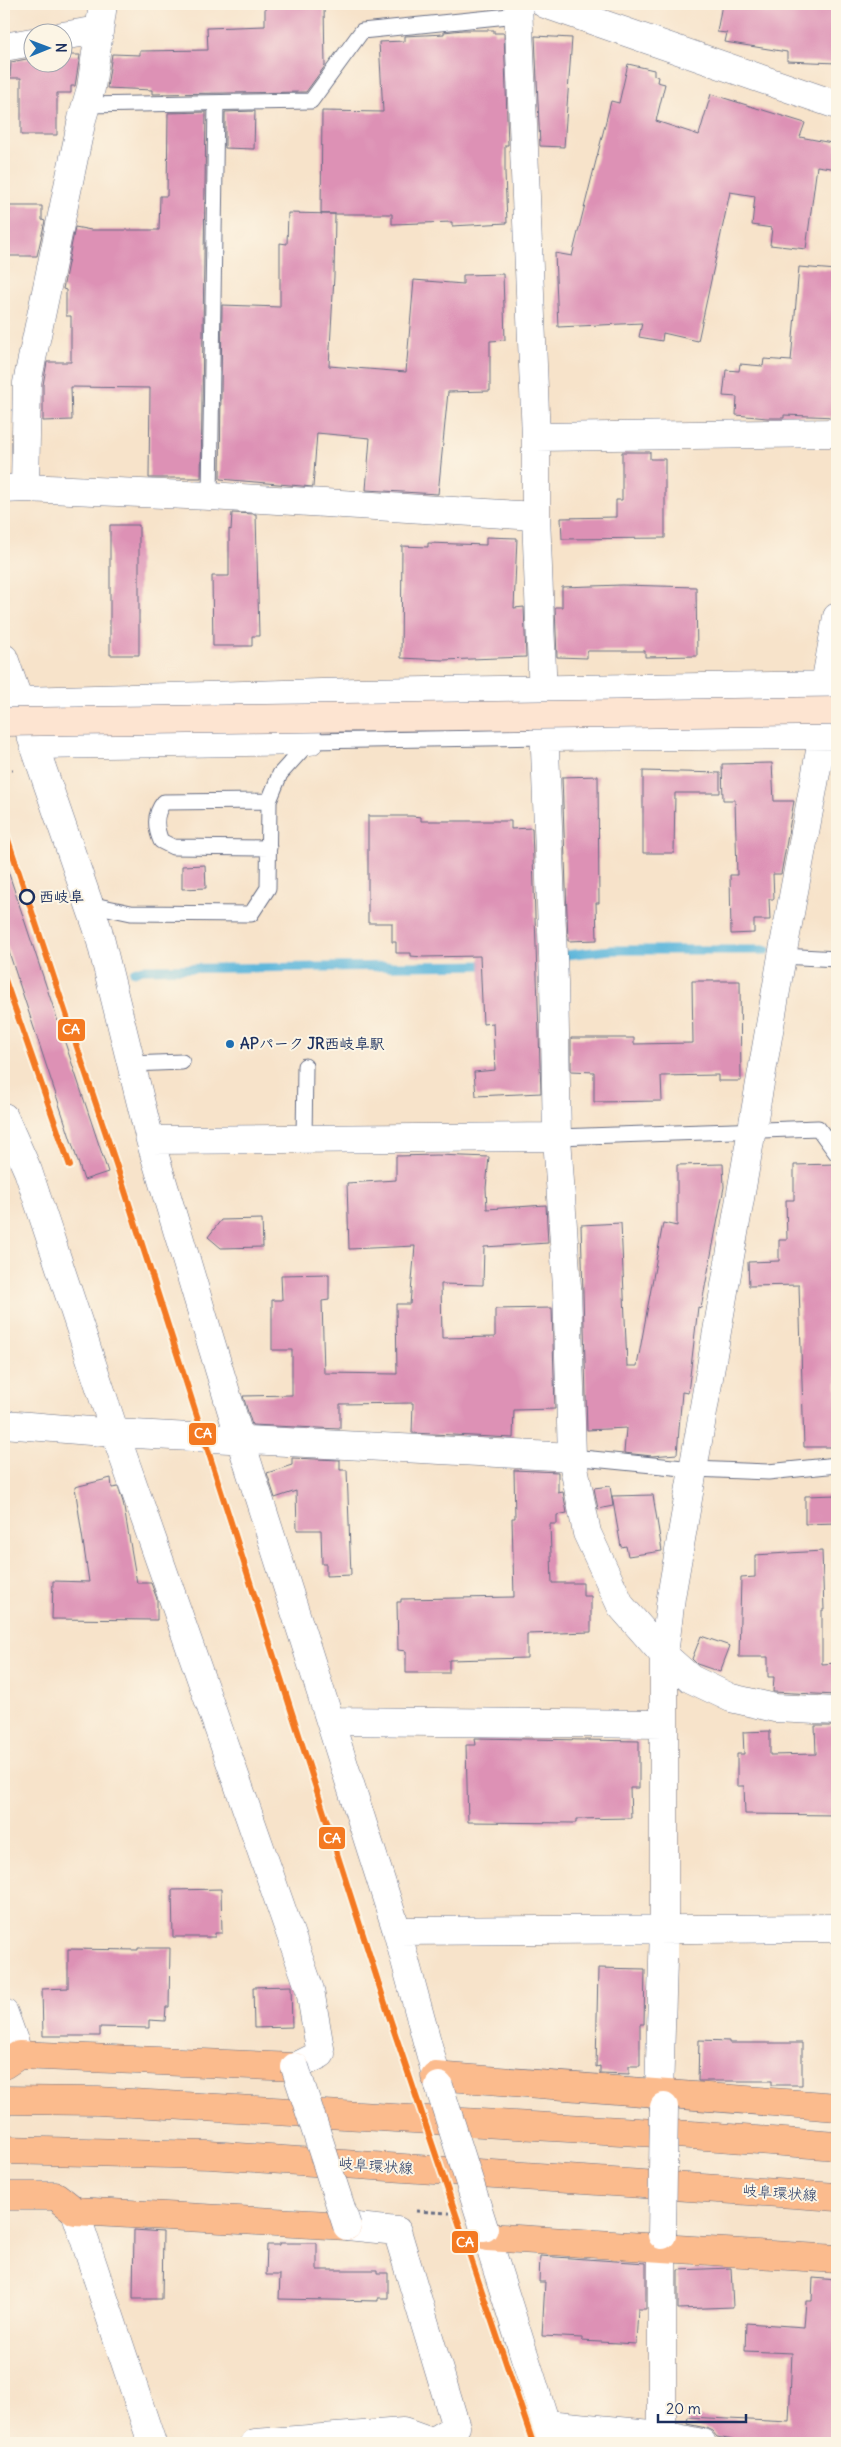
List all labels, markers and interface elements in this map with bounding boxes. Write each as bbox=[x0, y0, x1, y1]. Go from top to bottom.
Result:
north arrow bbox=[22, 22, 72, 72]
text: N bbox=[52, 43, 70, 53]
place label: 西岐阜 bbox=[39, 887, 84, 906]
marker: 西岐阜 bbox=[19, 889, 35, 905]
line badge: CA bbox=[57, 1018, 86, 1042]
text: CA bbox=[62, 1020, 80, 1038]
place label: APパーク JR西岐阜駅 bbox=[240, 1034, 385, 1053]
marker: APパーク JR西岐阜駅 bbox=[224, 1038, 236, 1050]
line badge: CA bbox=[188, 1422, 217, 1446]
text: CA bbox=[194, 1424, 212, 1442]
line badge: CA bbox=[318, 1826, 346, 1850]
text: CA bbox=[323, 1829, 341, 1847]
street label: 岐阜環状線 bbox=[338, 2153, 414, 2178]
street label: 岐阜環状線 bbox=[742, 2180, 818, 2205]
line badge: CA bbox=[451, 2230, 479, 2254]
text: CA bbox=[456, 2233, 474, 2251]
scale bar bbox=[658, 2392, 746, 2424]
text: 20 m bbox=[666, 2399, 701, 2418]

